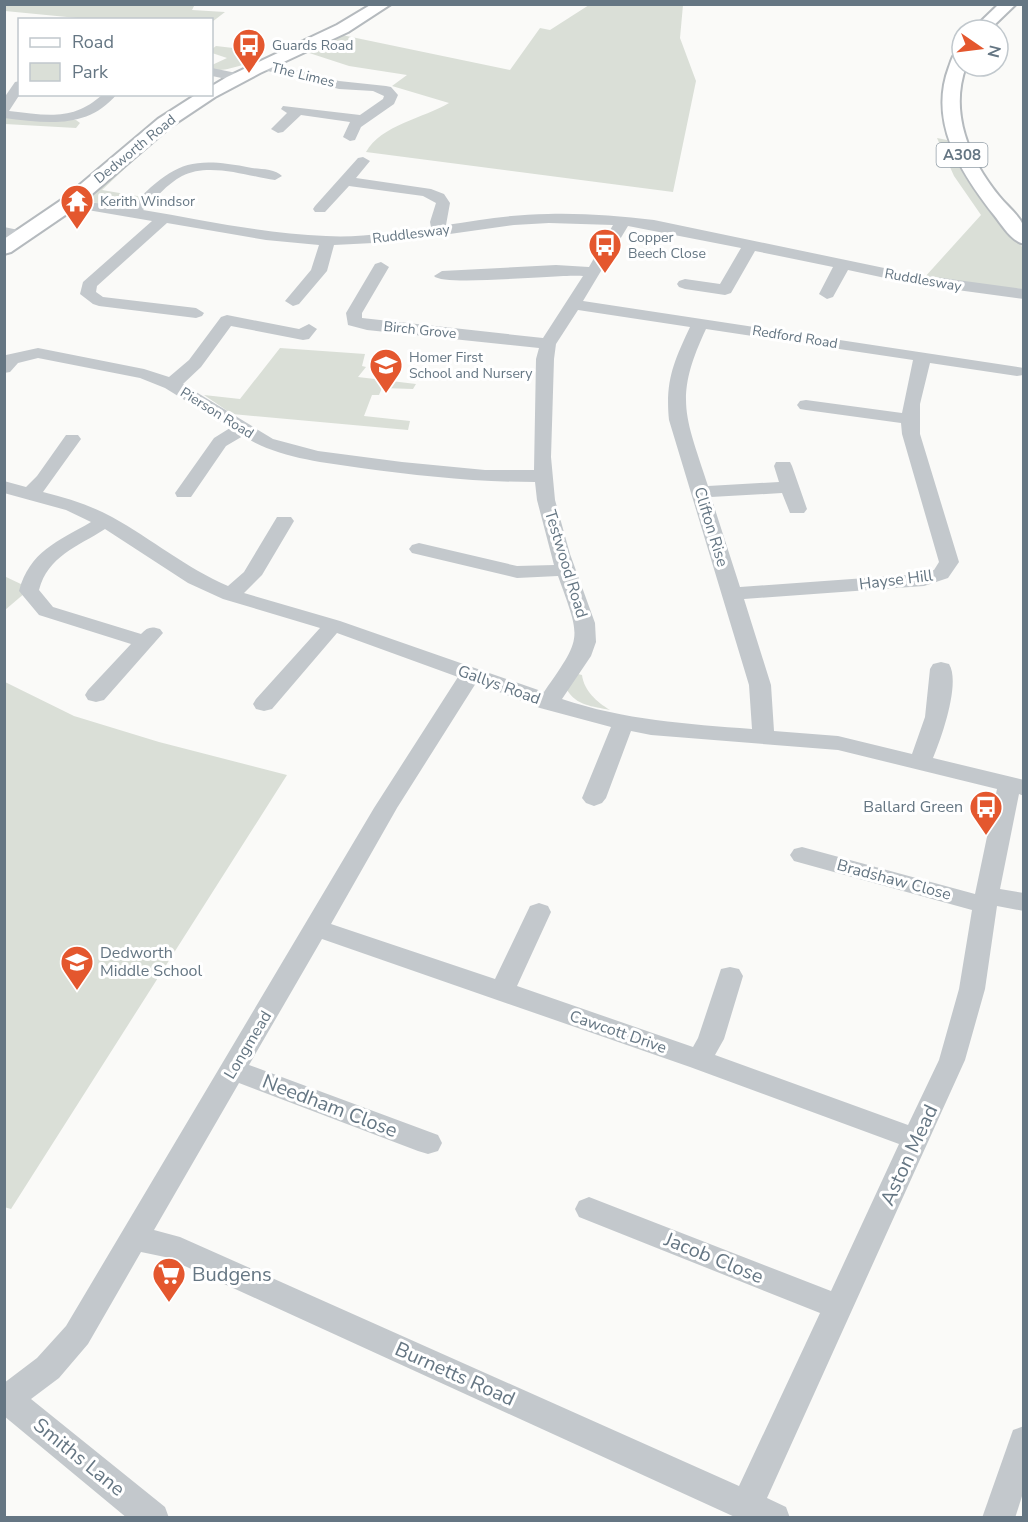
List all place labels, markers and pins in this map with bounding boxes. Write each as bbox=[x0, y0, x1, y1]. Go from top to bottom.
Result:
bus stop icon: Guards Road bbox=[231, 27, 267, 74]
place label: Guards Road bbox=[272, 36, 353, 55]
temple icon: Kerith Windsor bbox=[59, 183, 95, 230]
place label: Kerith Windsor bbox=[100, 192, 195, 211]
bus stop icon: Copper Beech Close bbox=[587, 227, 623, 274]
place label: Copper Beech Close bbox=[628, 228, 706, 263]
school or university icon: Homer First School and Nursery bbox=[368, 347, 404, 394]
place label: Homer First School and Nursery bbox=[409, 348, 533, 383]
bus stop icon: Ballard Green bbox=[968, 789, 1004, 836]
place label: Ballard Green bbox=[863, 796, 963, 818]
place label: Dedworth Middle School bbox=[100, 942, 202, 982]
school or university icon: Dedworth Middle School bbox=[59, 944, 95, 991]
supermarket icon: Budgens bbox=[151, 1256, 187, 1303]
place label: Budgens bbox=[192, 1261, 272, 1288]

